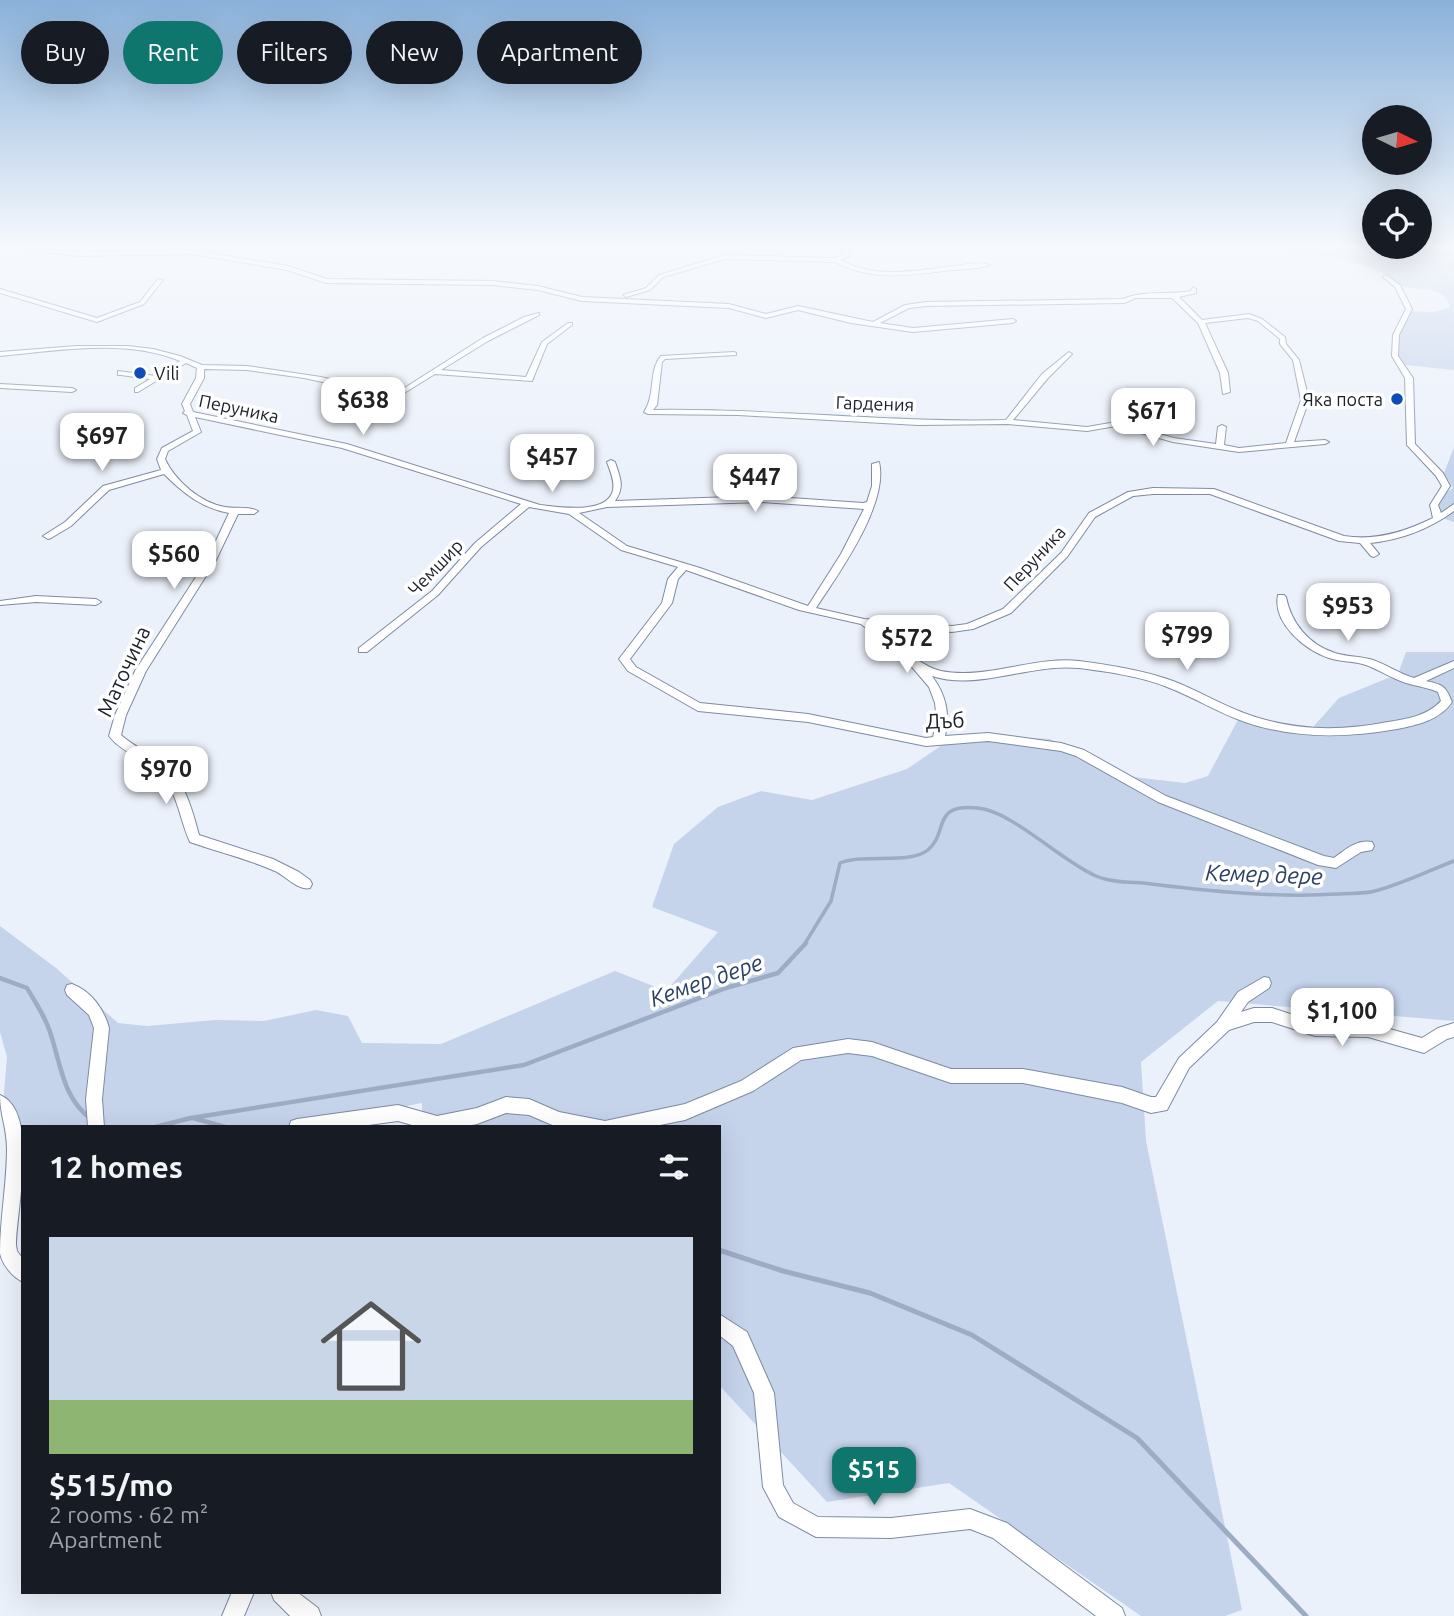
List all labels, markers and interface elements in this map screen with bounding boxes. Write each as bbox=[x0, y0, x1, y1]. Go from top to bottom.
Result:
chip: Buy bbox=[21, 21, 109, 84]
chip: Rent bbox=[123, 21, 223, 84]
chip: Filters bbox=[237, 21, 352, 84]
chip: New bbox=[366, 21, 463, 84]
chip: Apartment bbox=[477, 21, 642, 84]
north arrow bbox=[1362, 105, 1432, 175]
map controls bbox=[1362, 105, 1432, 259]
button: locate bbox=[1362, 189, 1432, 259]
place label: Vili bbox=[154, 363, 179, 383]
marker: Vili bbox=[132, 365, 148, 381]
pin: $638 bbox=[322, 378, 404, 437]
text: $638 bbox=[337, 387, 389, 412]
pin: $671 bbox=[1112, 388, 1194, 448]
place label: Яка поста bbox=[1302, 389, 1383, 409]
street label: Перуника bbox=[197, 390, 281, 426]
marker: Яка поста bbox=[1389, 391, 1405, 407]
street label: Гардения bbox=[835, 392, 915, 414]
text: $671 bbox=[1127, 398, 1179, 423]
pin: $697 bbox=[61, 414, 143, 473]
text: $697 bbox=[76, 423, 128, 448]
pin: $457 bbox=[511, 434, 593, 494]
text: $457 bbox=[526, 444, 578, 469]
pin: $447 bbox=[714, 454, 796, 514]
text: $447 bbox=[729, 464, 781, 489]
street label: Перуника bbox=[999, 521, 1069, 595]
pin: $560 bbox=[133, 532, 215, 591]
street label: Чемшир bbox=[404, 535, 466, 599]
text: $560 bbox=[148, 541, 200, 566]
pin: $953 bbox=[1307, 584, 1389, 643]
text: $953 bbox=[1322, 593, 1374, 618]
pin: $799 bbox=[1146, 612, 1228, 672]
pin: $572 bbox=[866, 616, 948, 675]
street label: Маточина bbox=[92, 622, 154, 720]
text: $799 bbox=[1161, 622, 1213, 647]
text: $572 bbox=[881, 625, 933, 650]
street label: Дъб bbox=[925, 707, 965, 733]
pin: $970 bbox=[125, 746, 207, 806]
text: $970 bbox=[140, 756, 192, 781]
water label: Кемер дере bbox=[1205, 859, 1323, 889]
water label: Кемер дере bbox=[646, 949, 766, 1011]
pin: $1,100 bbox=[1285, 988, 1399, 1048]
text: $1,100 bbox=[1307, 998, 1377, 1023]
icon: filters bbox=[655, 1148, 693, 1186]
text: 12 homes bbox=[49, 1150, 183, 1184]
icon: home bbox=[308, 1283, 434, 1409]
pin: $515 bbox=[833, 1448, 915, 1507]
text: $515 bbox=[848, 1457, 900, 1482]
text: $515/mo bbox=[49, 1468, 173, 1502]
text: 2 rooms · 62 m² bbox=[49, 1502, 208, 1527]
text: Apartment bbox=[49, 1527, 162, 1552]

